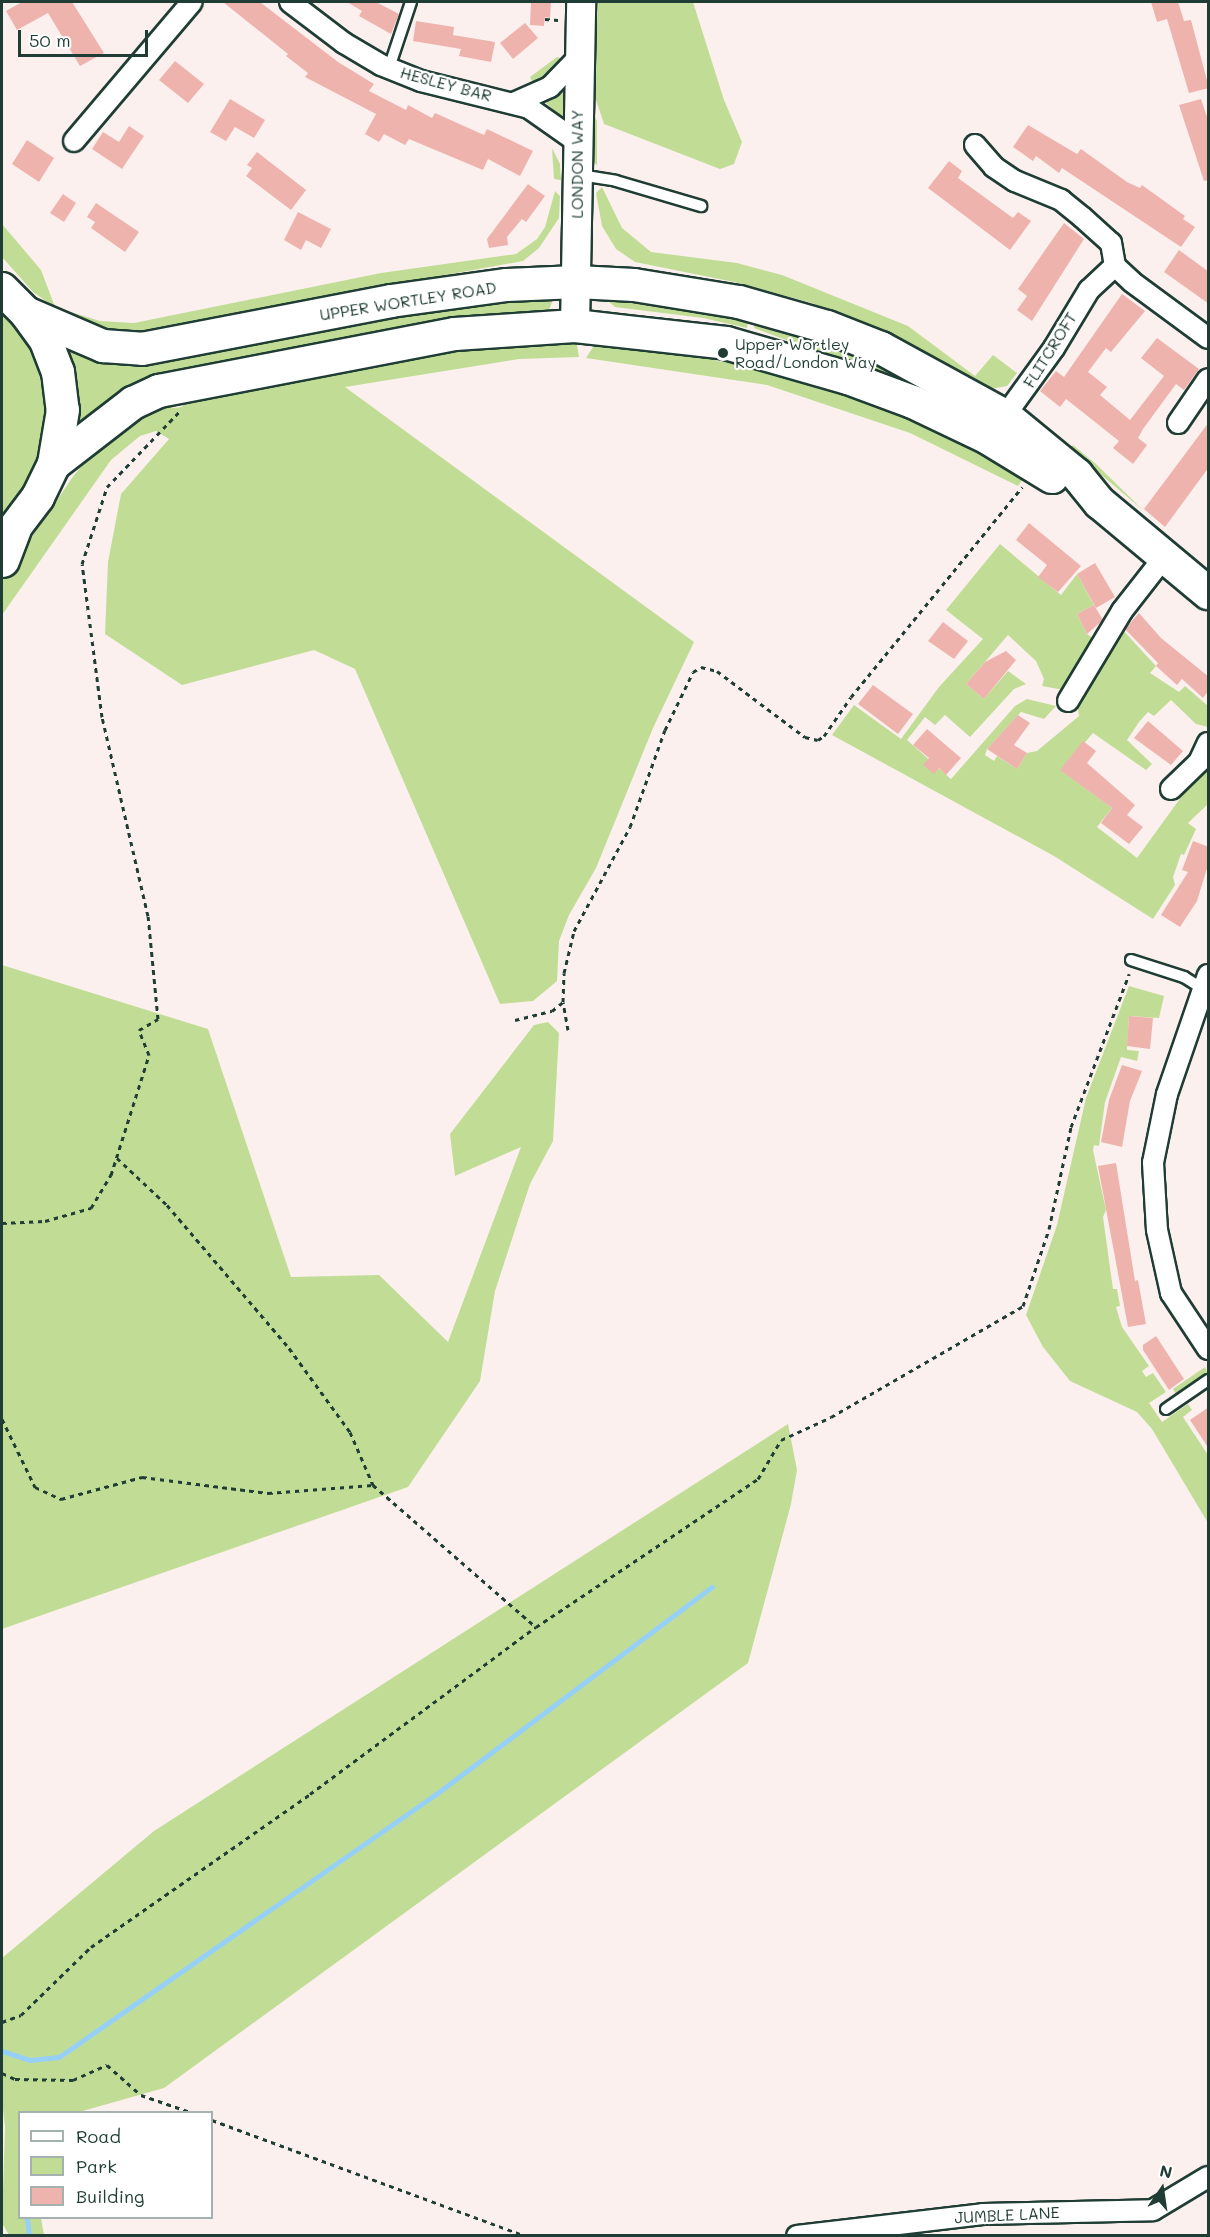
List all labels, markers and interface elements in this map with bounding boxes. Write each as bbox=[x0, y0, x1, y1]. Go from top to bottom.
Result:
scale bar bbox=[21, 18, 152, 56]
text: 50 m bbox=[29, 28, 71, 52]
street label: HESLEY BAR bbox=[398, 63, 494, 105]
street label: LONDON WAY bbox=[567, 109, 587, 219]
street label: UPPER WORTLEY ROAD bbox=[318, 278, 498, 324]
street label: FLITCROFT bbox=[1019, 309, 1081, 391]
place label: Upper Wortley Road/London Way bbox=[735, 334, 876, 372]
marker: Upper Wortley Road/London Way bbox=[716, 346, 730, 360]
legend bbox=[18, 2111, 213, 2219]
text: Road bbox=[76, 2124, 121, 2148]
text: Park bbox=[76, 2154, 117, 2178]
north arrow bbox=[1132, 2159, 1192, 2219]
text: N bbox=[1158, 2159, 1174, 2183]
text: Building bbox=[76, 2184, 144, 2208]
street label: JUMBLE LANE bbox=[954, 2203, 1060, 2227]

